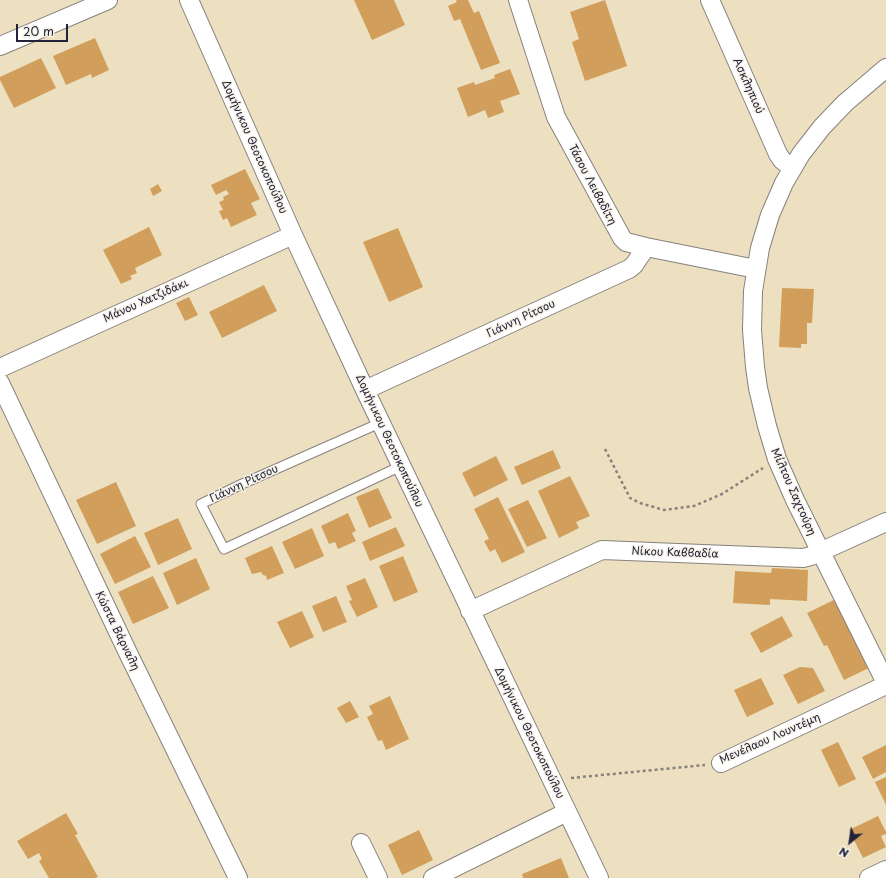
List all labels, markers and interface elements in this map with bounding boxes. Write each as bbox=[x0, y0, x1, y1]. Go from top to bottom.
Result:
scale bar bbox=[18, 16, 70, 42]
text: 20 m bbox=[23, 22, 54, 40]
street label: Ασκληπιού bbox=[730, 56, 766, 116]
street label: Δομήνικου Θεοτοκοπούλου bbox=[218, 78, 290, 216]
street label: Τάσου Λειβαδίτη bbox=[565, 143, 619, 227]
street label: Μάνου Χατζιδάκι bbox=[101, 276, 191, 326]
street label: Γιάννη Ρίτσου bbox=[485, 297, 557, 341]
street label: Δομήνικου Θεοτοκοπούλου bbox=[352, 373, 426, 509]
street label: Μίλτου Σαχτούρη bbox=[768, 446, 818, 538]
street label: Γιάννη Ρίτσου bbox=[208, 462, 280, 506]
street label: Νίκου Καββαδία bbox=[631, 545, 719, 561]
street label: Κώστα Βάρναλη bbox=[92, 589, 142, 673]
street label: Δομήνικου Θεοτοκοπούλου bbox=[491, 665, 567, 801]
street label: Μενέλαου Λουντέμη bbox=[718, 711, 822, 767]
north arrow bbox=[830, 822, 870, 862]
text: N bbox=[836, 843, 852, 862]

